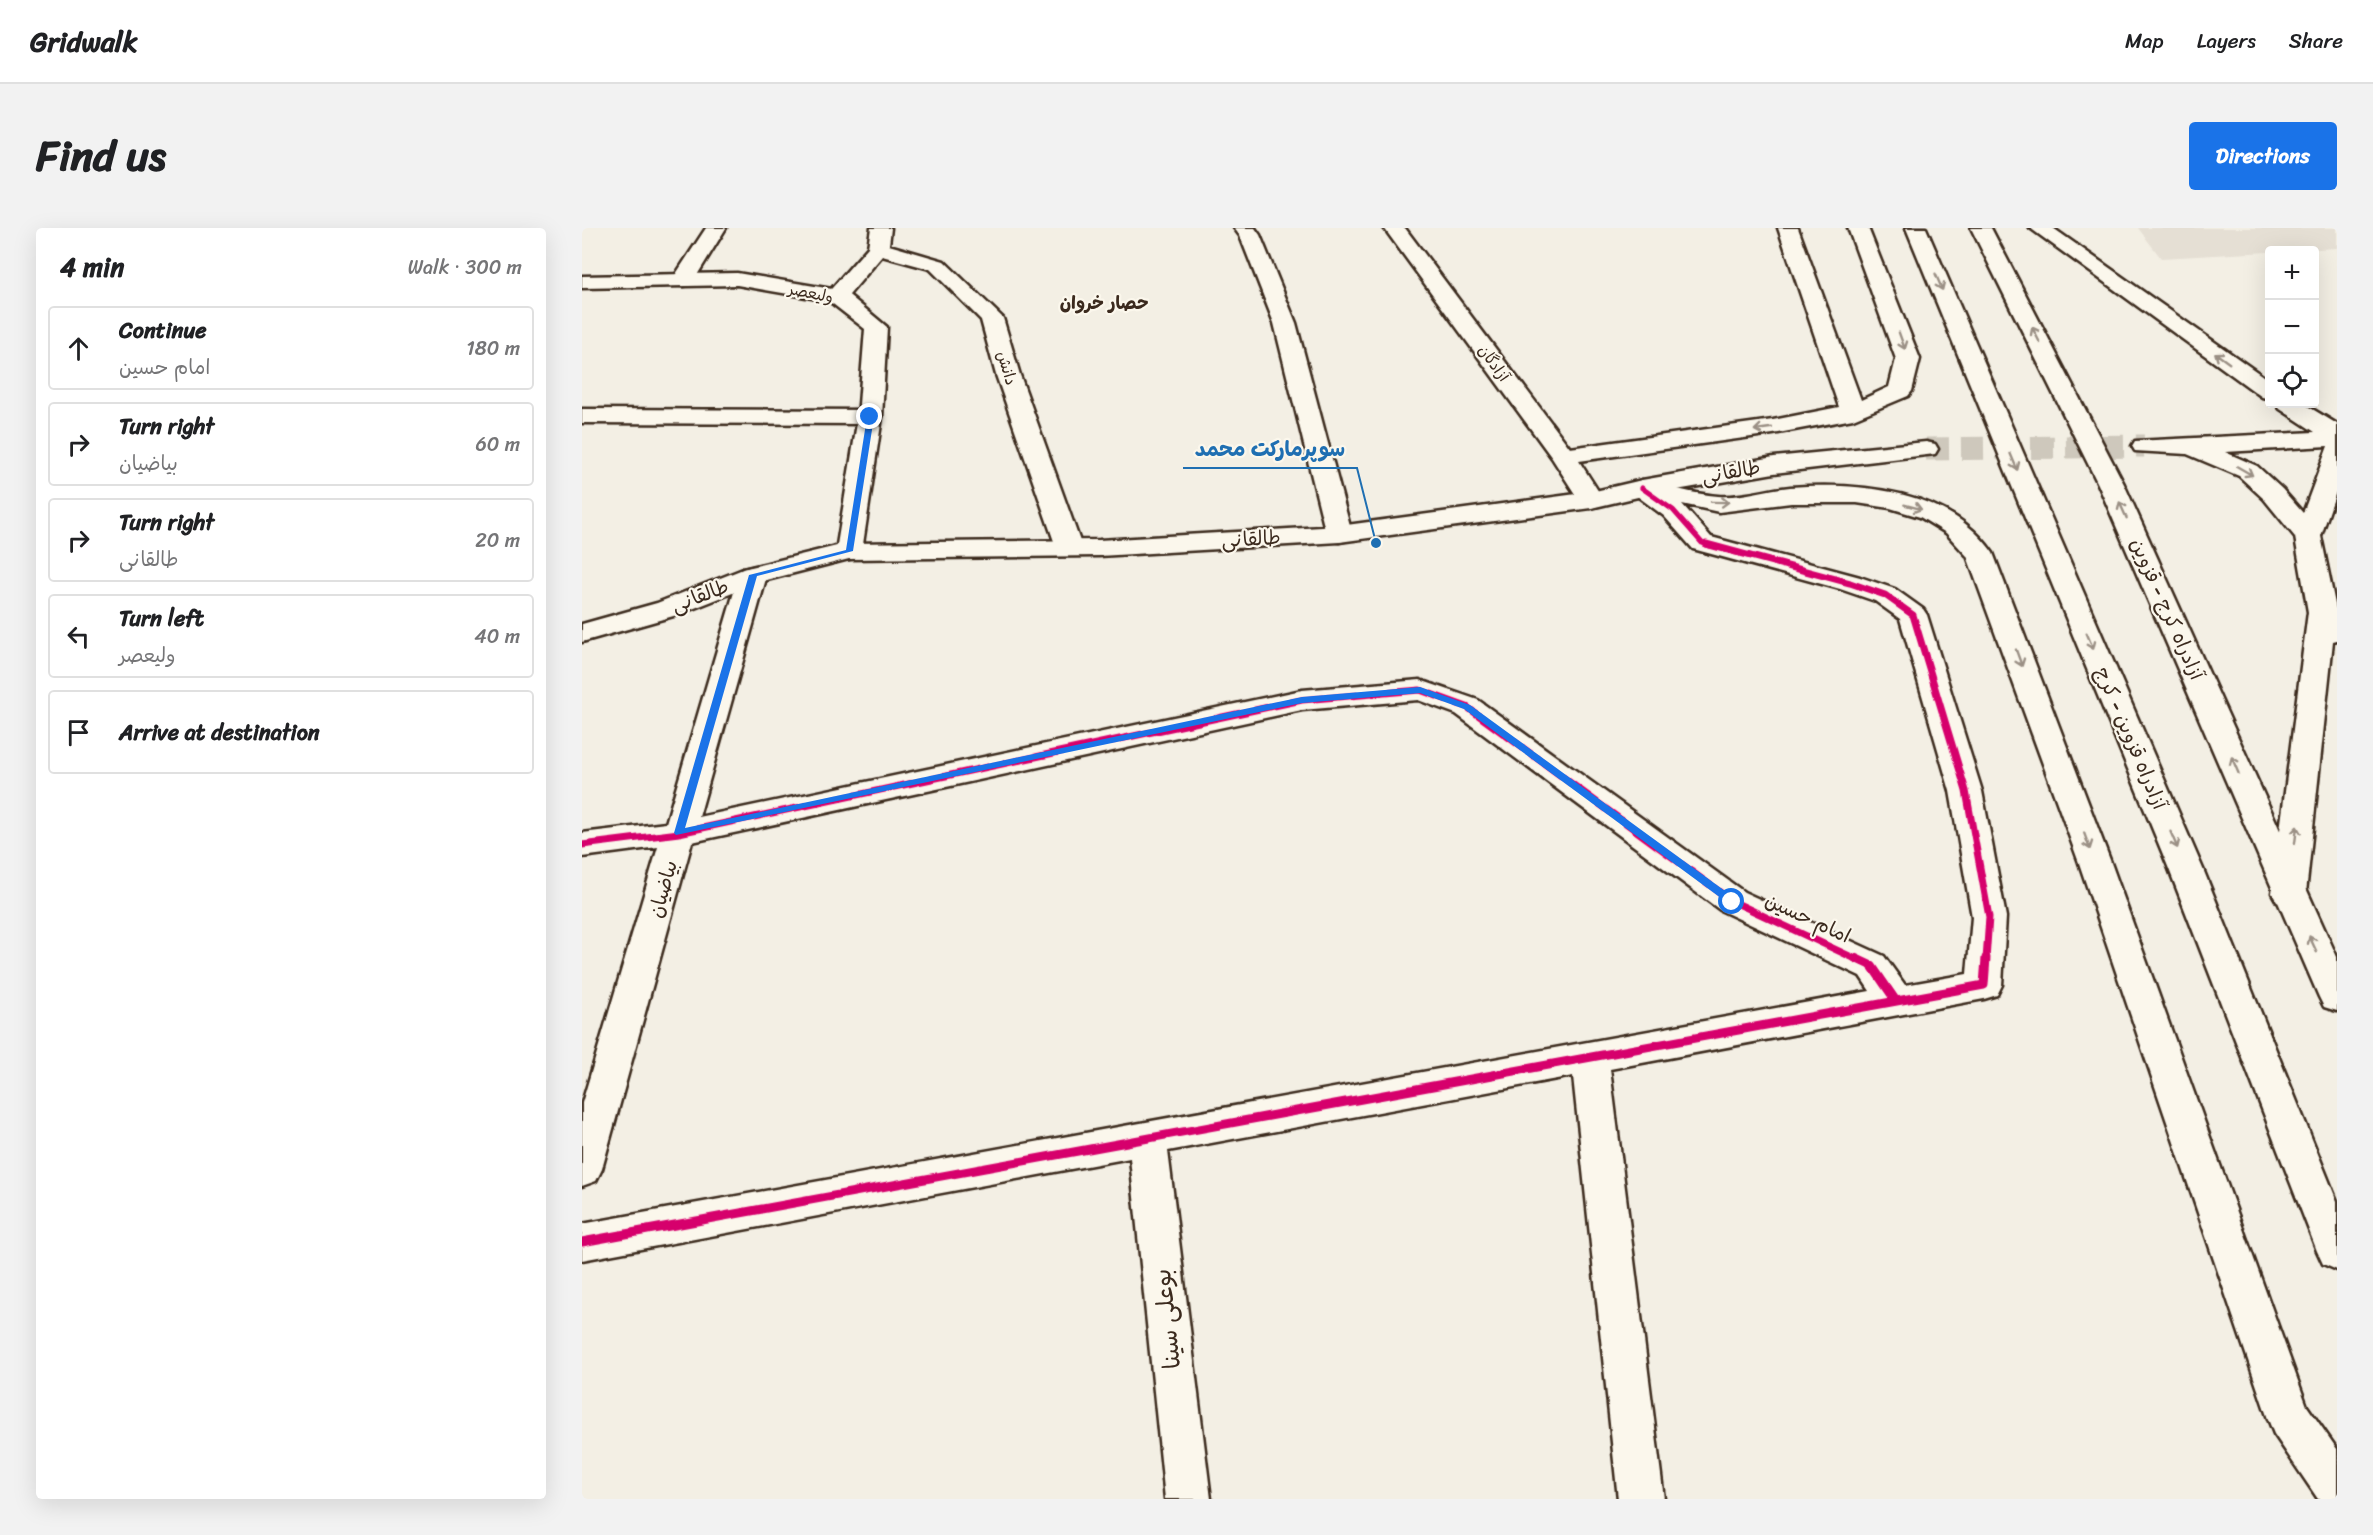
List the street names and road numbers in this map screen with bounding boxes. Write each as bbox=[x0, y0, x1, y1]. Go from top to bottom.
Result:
street label: ولیعصر bbox=[784, 274, 836, 312]
street label: آزادگان bbox=[1470, 338, 1518, 389]
street label: دانش bbox=[988, 347, 1026, 389]
street label: طالقانی bbox=[1699, 450, 1763, 494]
street label: طالقانی bbox=[1220, 520, 1282, 558]
street label: آزادراه کرج - قزوین bbox=[2120, 532, 2214, 687]
street label: طالقانی bbox=[666, 569, 734, 623]
street label: آزادراه قزوین - کرج bbox=[2085, 661, 2177, 816]
street label: بیاضیان bbox=[638, 856, 688, 922]
street label: امام حسین bbox=[1759, 883, 1857, 953]
street label: بوعلی سینا bbox=[1141, 1267, 1193, 1371]

